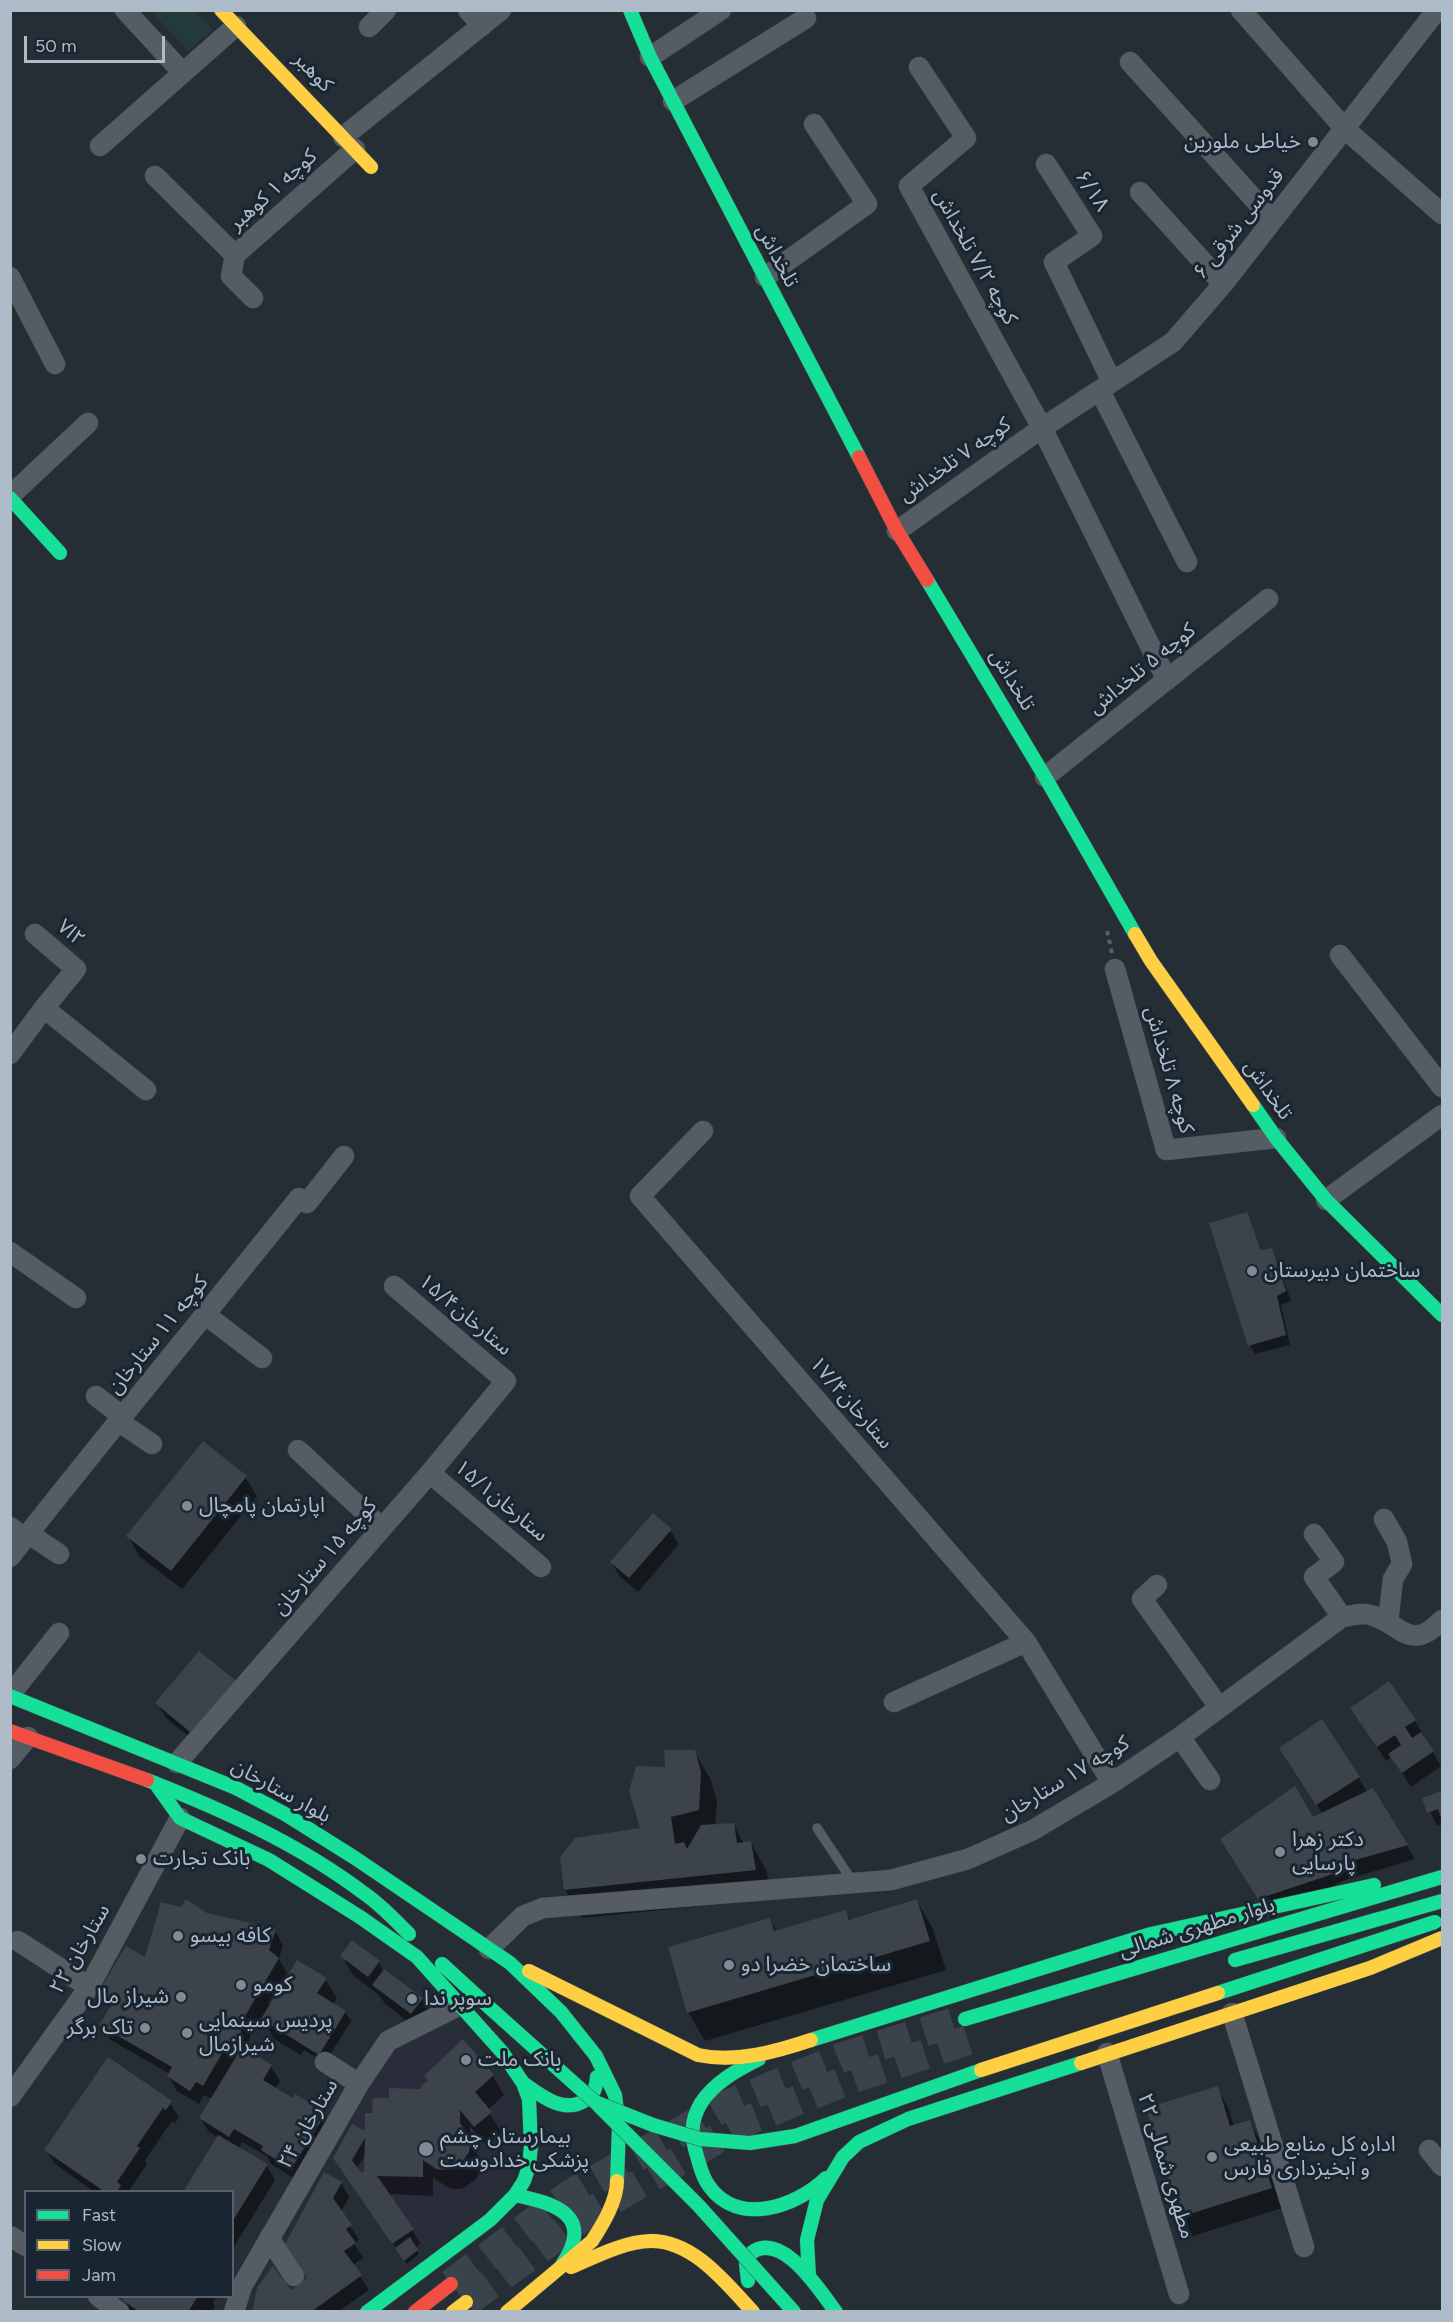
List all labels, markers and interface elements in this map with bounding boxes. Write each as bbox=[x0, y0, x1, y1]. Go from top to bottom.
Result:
scale bar bbox=[27, 24, 168, 62]
text: 50 m bbox=[35, 35, 77, 57]
street label: کوهبر bbox=[288, 47, 338, 97]
place label: خیاطی ملورین bbox=[1184, 129, 1301, 155]
marker: خیاطی ملورین bbox=[1306, 135, 1320, 149]
street label: کوچه ۱ کوهبر bbox=[224, 144, 322, 236]
street label: قدوسی شرقی ۶ bbox=[1188, 164, 1290, 284]
street label: ۶/۱۸ bbox=[1069, 166, 1115, 216]
street label: کوچه ۷/۲ تلخداش bbox=[927, 185, 1023, 329]
street label: تلخداش bbox=[750, 220, 804, 292]
street label: کوچه ۷ تلخداش bbox=[894, 412, 1016, 508]
street label: کوچه ۵ تلخداش bbox=[1083, 618, 1201, 720]
street label: تلخداش bbox=[984, 645, 1040, 715]
street label: ۷l۲ bbox=[52, 914, 90, 952]
street label: کوچه ۸ تلخداش bbox=[1139, 1004, 1199, 1136]
street label: تلخداش bbox=[1238, 1055, 1298, 1125]
place label: ساختمان دبیرستان bbox=[1264, 1258, 1421, 1284]
marker: ساختمان دبیرستان bbox=[1245, 1264, 1259, 1278]
street label: ستارخان۱۵/۴ bbox=[413, 1269, 517, 1361]
street label: کوچه ۱۱ ستارخان bbox=[102, 1270, 214, 1400]
street label: ستارخان۱۷/۴ bbox=[804, 1352, 898, 1454]
street label: ستارخان۱۵/۱ bbox=[449, 1455, 553, 1547]
place label: اپارتمان پامچال bbox=[199, 1493, 325, 1519]
street label: کوچه ۱۵ ستارخان bbox=[268, 1494, 382, 1620]
marker: اپارتمان پامچال bbox=[180, 1499, 194, 1513]
street label: کوچه ۱۷ ستارخان bbox=[996, 1731, 1134, 1827]
street label: بلوار ستارخان bbox=[227, 1753, 335, 1829]
place label: دکتر زهرا پارسایی bbox=[1292, 1827, 1364, 1877]
marker: دکتر زهرا پارسایی bbox=[1273, 1845, 1287, 1859]
place label: بانک تجارت bbox=[153, 1846, 250, 1872]
marker: بانک تجارت bbox=[134, 1852, 148, 1866]
street label: بلوار مطهرى شمالى bbox=[1116, 1892, 1278, 1964]
street label: ۲۲ ستارخان bbox=[44, 1900, 116, 1998]
place label: کافه بیسو bbox=[190, 1923, 271, 1949]
marker: کافه بیسو bbox=[171, 1929, 185, 1943]
place label: ساختمان خضرا دو bbox=[741, 1952, 891, 1978]
marker: ساختمان خضرا دو bbox=[722, 1958, 736, 1972]
place label: کومو bbox=[253, 1972, 293, 1998]
marker: کومو bbox=[234, 1978, 248, 1992]
place label: شیراز مال bbox=[87, 1984, 169, 2010]
place label: سوپر ندا bbox=[424, 1986, 492, 2012]
marker: شیراز مال bbox=[174, 1990, 188, 2004]
marker: سوپر ندا bbox=[405, 1992, 419, 2006]
place label: پردیس سینمایی شیرازمال bbox=[199, 2008, 333, 2058]
place label: تاک برگر bbox=[67, 2015, 133, 2041]
marker: تاک برگر bbox=[138, 2021, 152, 2035]
marker: پردیس سینمایی شیرازمال bbox=[180, 2026, 194, 2040]
place label: بانک ملت bbox=[478, 2047, 561, 2073]
marker: بانک ملت bbox=[459, 2053, 473, 2067]
street label: ۲۴ ستارخان bbox=[272, 2075, 344, 2173]
street label: مطهرى شمالى ۲۲ bbox=[1132, 2090, 1200, 2242]
place label: بیمارستان چشم پزشکی خدادوست bbox=[440, 2124, 589, 2174]
place label: اداره کل منابع طبیعى و آبخیزدارى فارس bbox=[1224, 2132, 1396, 2182]
marker: بیمارستان چشم پزشکی خدادوست bbox=[417, 2140, 435, 2158]
marker: اداره کل منابع طبیعى و آبخیزدارى فارس bbox=[1205, 2150, 1219, 2164]
legend bbox=[24, 2190, 234, 2298]
text: Fast bbox=[82, 2204, 116, 2226]
text: Slow bbox=[82, 2234, 121, 2256]
text: Jam bbox=[82, 2264, 116, 2286]

